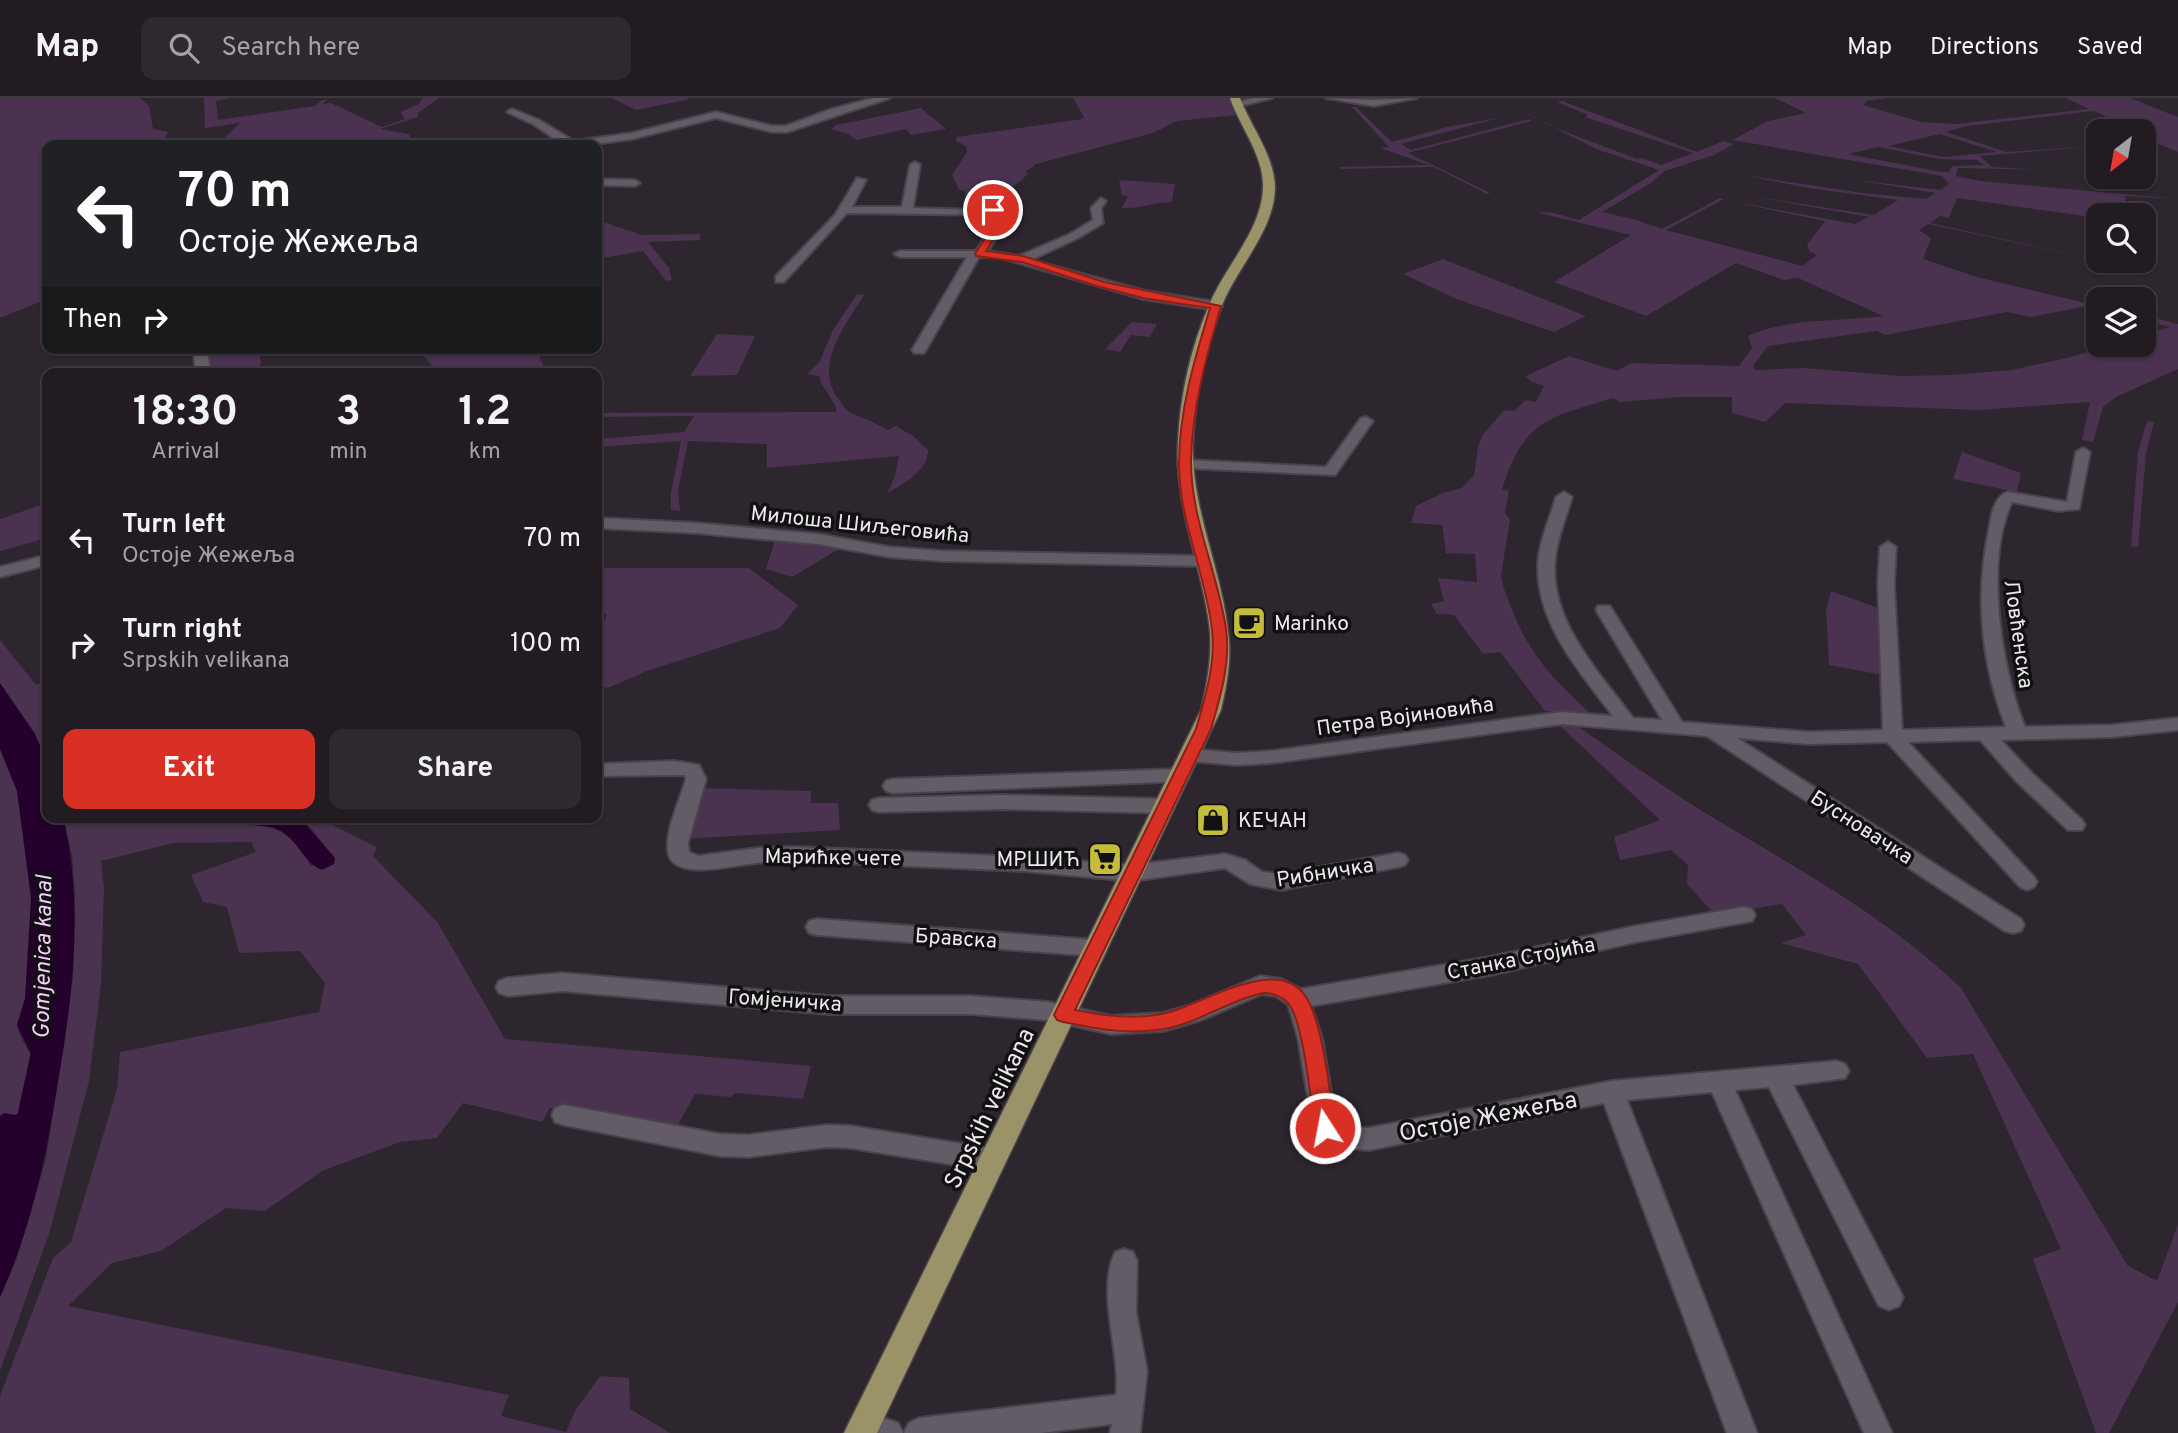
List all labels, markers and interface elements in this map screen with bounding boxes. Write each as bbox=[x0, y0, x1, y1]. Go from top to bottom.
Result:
search box bbox=[141, 17, 631, 80]
text: Map bbox=[35, 27, 99, 69]
icon: search bbox=[165, 29, 203, 67]
text: Search here bbox=[221, 32, 360, 65]
text: Map bbox=[1847, 33, 1892, 63]
text: Directions bbox=[1930, 33, 2039, 63]
text: Saved bbox=[2077, 33, 2143, 63]
north arrow bbox=[2086, 119, 2156, 189]
map controls bbox=[2086, 119, 2156, 357]
text: 70 m bbox=[178, 163, 292, 225]
icon: left bbox=[63, 168, 154, 259]
pin bbox=[963, 180, 1023, 240]
icon: arrive bbox=[974, 191, 1012, 229]
button: search bbox=[2086, 203, 2156, 273]
text: Остоје Жежеља bbox=[178, 224, 419, 264]
button: layers bbox=[2086, 287, 2156, 357]
icon: right bbox=[136, 301, 174, 339]
text: Then bbox=[63, 304, 122, 337]
text: 18:30 bbox=[133, 387, 238, 440]
text: 3 bbox=[336, 387, 361, 440]
text: 1.2 bbox=[458, 387, 511, 440]
text: Arrival bbox=[151, 438, 220, 467]
text: min bbox=[329, 438, 367, 467]
text: km bbox=[469, 438, 501, 467]
street label: Милоша Шиљеговића bbox=[749, 501, 971, 550]
text: Turn left bbox=[122, 509, 226, 542]
icon: left bbox=[63, 521, 101, 559]
text: 70 m bbox=[523, 523, 581, 556]
text: Остоје Жежеља bbox=[122, 542, 295, 571]
street label: Ловћенска bbox=[1997, 578, 2039, 690]
cafe icon: Marinko bbox=[1230, 604, 1268, 642]
place label: Marinko bbox=[1274, 611, 1349, 638]
text: Turn right bbox=[122, 614, 242, 647]
icon: right bbox=[63, 626, 101, 664]
text: 100 m bbox=[510, 628, 581, 661]
text: Srpskih velikana bbox=[122, 647, 290, 676]
street label: Петра Војиновића bbox=[1315, 692, 1496, 743]
button: Exit bbox=[63, 729, 315, 809]
button: Share bbox=[329, 729, 581, 809]
street label: Бусновачка bbox=[1805, 785, 1918, 872]
shop icon: КЕЧАН bbox=[1194, 801, 1232, 839]
place label: КЕЧАН bbox=[1238, 808, 1307, 835]
supermarket icon: МРШИЋ bbox=[1086, 840, 1124, 878]
street label: Марићке чете bbox=[764, 844, 902, 873]
place label: МРШИЋ bbox=[996, 847, 1080, 874]
street label: Рибничка bbox=[1275, 852, 1376, 894]
water label: Gomjenica kanal bbox=[29, 874, 60, 1039]
street label: Бравска bbox=[914, 923, 998, 956]
street label: Станка Стојића bbox=[1445, 932, 1598, 987]
street label: Гомјеничка bbox=[727, 984, 843, 1019]
street label: Srpskih velikana bbox=[939, 1024, 1043, 1194]
street label: Остоје Жежеља bbox=[1397, 1086, 1580, 1150]
position arrow bbox=[1288, 1091, 1362, 1165]

